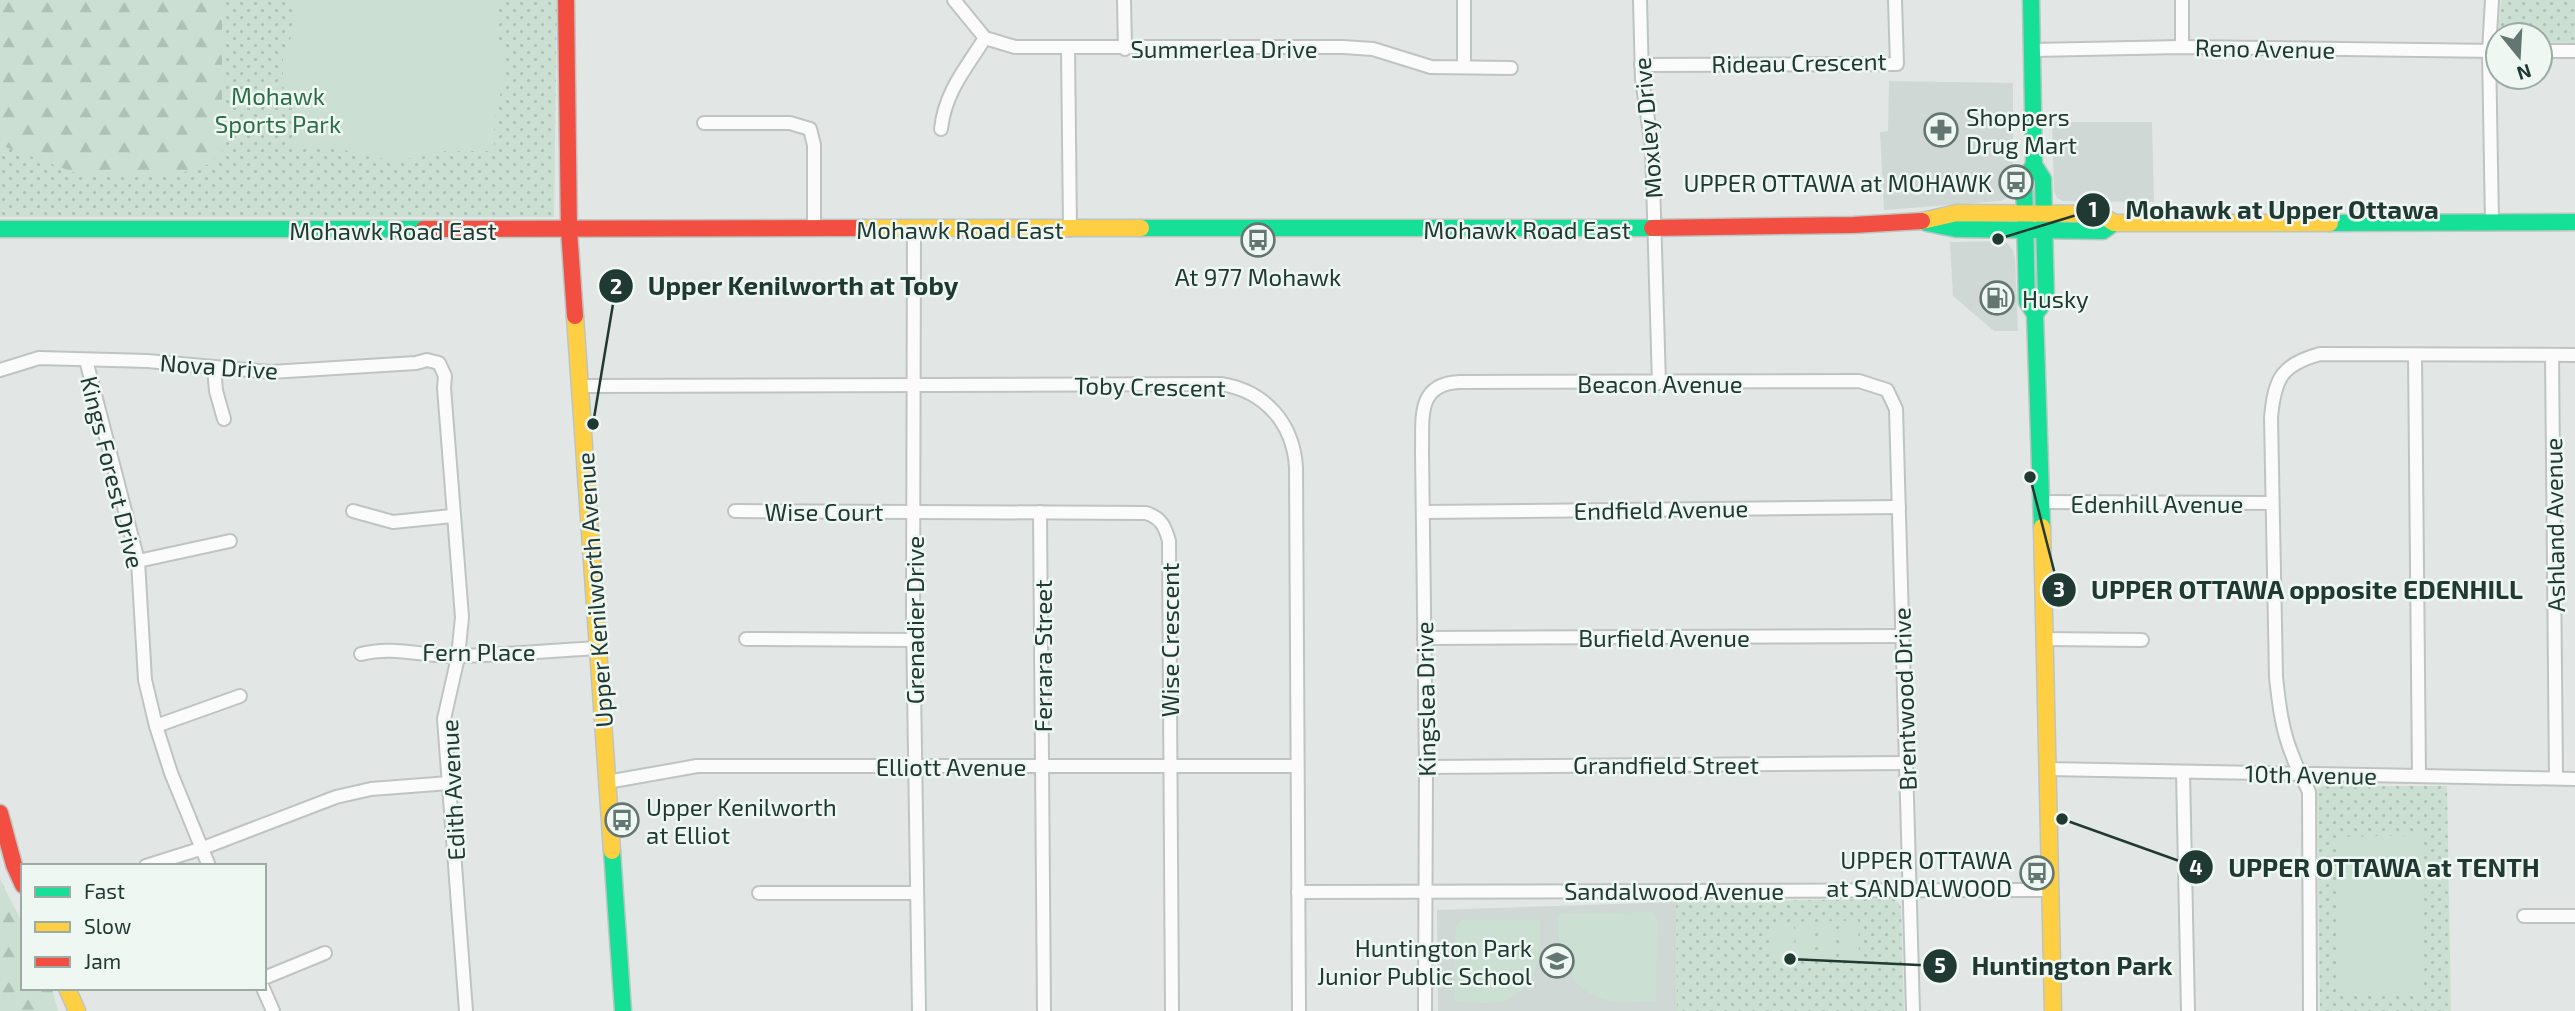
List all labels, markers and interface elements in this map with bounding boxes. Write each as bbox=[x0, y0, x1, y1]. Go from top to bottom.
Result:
north arrow bbox=[2484, 21, 2554, 91]
street label: Reno Avenue bbox=[2195, 32, 2335, 64]
street label: Summerlea Drive bbox=[1130, 34, 1318, 63]
street label: Rideau Crescent bbox=[1711, 46, 1887, 78]
street label: Moxley Drive bbox=[1626, 56, 1668, 200]
text: N bbox=[2514, 60, 2534, 86]
park label: Mohawk Sports Park bbox=[215, 81, 341, 138]
place label: Shoppers Drug Mart bbox=[1966, 102, 2077, 159]
pharmacy icon: Shoppers Drug Mart bbox=[1922, 111, 1960, 149]
bus stop icon: UPPER OTTAWA at MOHAWK bbox=[1997, 163, 2035, 201]
place label: UPPER OTTAWA at MOHAWK bbox=[1683, 168, 1992, 197]
callout: Mohawk at Upper Ottawa bbox=[2076, 186, 2453, 233]
text: Mohawk at Upper Ottawa bbox=[2125, 193, 2439, 224]
text: 1 bbox=[2088, 196, 2098, 221]
street label: Mohawk Road East bbox=[856, 215, 1064, 244]
street label: Mohawk Road East bbox=[1423, 215, 1631, 244]
street label: Mohawk Road East bbox=[289, 216, 497, 245]
bus stop icon: At 977 Mohawk bbox=[1239, 221, 1277, 259]
place label: At 977 Mohawk bbox=[1175, 262, 1341, 291]
callout: Upper Kenilworth at Toby bbox=[598, 263, 973, 310]
text: Upper Kenilworth at Toby bbox=[648, 269, 959, 301]
text: 2 bbox=[610, 273, 622, 298]
fuel station icon: Husky bbox=[1978, 279, 2016, 317]
place label: Husky bbox=[2022, 284, 2089, 313]
street label: Nova Drive bbox=[159, 347, 279, 385]
street label: Beacon Avenue bbox=[1577, 369, 1743, 398]
street label: Toby Crescent bbox=[1074, 370, 1226, 402]
street label: Kings Forest Drive bbox=[75, 373, 151, 571]
street label: Ashland Avenue bbox=[2538, 438, 2570, 612]
street label: Upper Kenilworth Avenue bbox=[570, 451, 618, 729]
street label: Edenhill Avenue bbox=[2071, 489, 2243, 518]
street label: Endfield Avenue bbox=[1573, 493, 1749, 525]
street label: Wise Court bbox=[765, 497, 883, 526]
street label: Grenadier Drive bbox=[900, 536, 929, 704]
street label: Wise Crescent bbox=[1155, 563, 1184, 717]
callout: UPPER OTTAWA opposite EDENHILL bbox=[2042, 567, 2537, 614]
text: UPPER OTTAWA opposite EDENHILL bbox=[2091, 573, 2523, 604]
text: 3 bbox=[2053, 576, 2065, 601]
street label: Ferrara Street bbox=[1028, 580, 1057, 732]
street label: Brentwood Drive bbox=[1886, 607, 1922, 791]
street label: Kingslea Drive bbox=[1409, 621, 1441, 777]
street label: Burfield Avenue bbox=[1578, 623, 1750, 652]
street label: Fern Place bbox=[422, 637, 536, 666]
street label: Edith Avenue bbox=[434, 719, 470, 861]
street label: Grandfield Street bbox=[1573, 750, 1759, 779]
street label: Elliott Avenue bbox=[876, 752, 1026, 781]
street label: 10th Avenue bbox=[2245, 758, 2377, 790]
place label: Upper Kenilworth at Elliot bbox=[646, 792, 837, 849]
bus stop icon: Upper Kenilworth at Elliot bbox=[603, 801, 641, 839]
callout: UPPER OTTAWA at TENTH bbox=[2178, 844, 2554, 891]
place label: UPPER OTTAWA at SANDALWOOD bbox=[1826, 845, 2012, 902]
text: UPPER OTTAWA at TENTH bbox=[2228, 851, 2540, 882]
bus stop icon: UPPER OTTAWA at SANDALWOOD bbox=[2018, 854, 2056, 892]
text: 4 bbox=[2189, 854, 2203, 879]
legend bbox=[21, 864, 266, 990]
street label: Sandalwood Avenue bbox=[1564, 876, 1784, 905]
text: Fast bbox=[84, 878, 125, 903]
text: Slow bbox=[84, 913, 131, 938]
place label: Huntington Park Junior Public School bbox=[1317, 933, 1532, 990]
school or university icon: Huntington Park Junior Public School bbox=[1538, 942, 1576, 980]
callout: Huntington Park bbox=[1922, 942, 2186, 989]
text: Jam bbox=[84, 948, 121, 973]
text: Huntington Park bbox=[1971, 949, 2173, 980]
text: 5 bbox=[1934, 952, 1946, 977]

